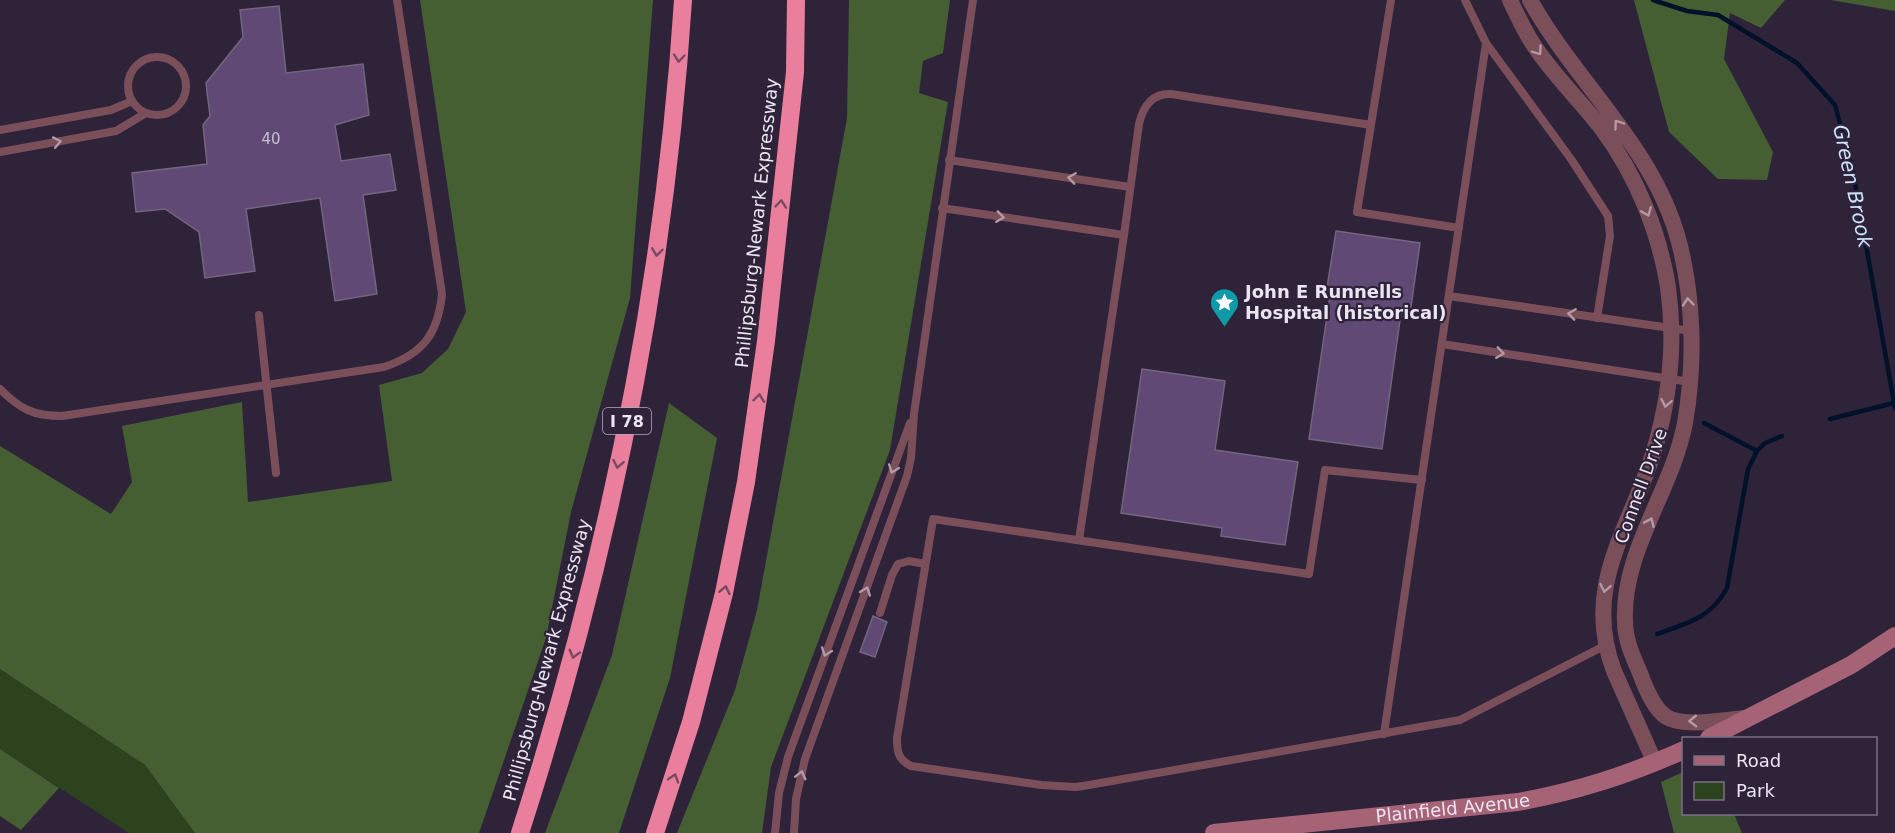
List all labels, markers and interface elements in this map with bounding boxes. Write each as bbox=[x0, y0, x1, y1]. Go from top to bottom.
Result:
one-way arrow bbox=[1531, 44, 1542, 55]
one-way arrow bbox=[673, 54, 686, 63]
street label: Phillipsburg-Newark Expressway bbox=[731, 77, 782, 369]
one-way arrow bbox=[1614, 119, 1625, 130]
water label: Green Brook bbox=[1828, 122, 1878, 251]
house number: 40 bbox=[261, 130, 281, 148]
one-way arrow bbox=[52, 136, 62, 149]
one-way arrow bbox=[1067, 173, 1077, 185]
one-way arrow bbox=[774, 199, 787, 208]
one-way arrow bbox=[1640, 205, 1652, 216]
one-way arrow bbox=[996, 210, 1005, 222]
one-way arrow bbox=[652, 247, 664, 257]
place label: John E Runnells Hospital (historical) bbox=[1243, 281, 1447, 323]
place icon: John E Runnells Hospital (historical) bbox=[1208, 286, 1240, 328]
one-way arrow bbox=[1682, 298, 1695, 307]
one-way arrow bbox=[1567, 309, 1576, 321]
one-way arrow bbox=[1495, 347, 1504, 359]
one-way arrow bbox=[753, 393, 765, 402]
one-way arrow bbox=[1660, 398, 1673, 408]
road number: I 78 bbox=[603, 408, 651, 434]
street label: Connell Drive bbox=[1610, 425, 1671, 546]
one-way arrow bbox=[612, 459, 625, 469]
one-way arrow bbox=[887, 463, 900, 474]
street label: Phillipsburg-Newark Expressway bbox=[499, 516, 594, 803]
one-way arrow bbox=[1643, 518, 1655, 529]
one-way arrow bbox=[1599, 582, 1612, 592]
one-way arrow bbox=[717, 585, 730, 595]
one-way arrow bbox=[858, 586, 871, 597]
one-way arrow bbox=[821, 647, 834, 657]
one-way arrow bbox=[569, 648, 581, 659]
one-way arrow bbox=[1688, 715, 1697, 728]
legend bbox=[1682, 737, 1877, 815]
text: Road bbox=[1736, 750, 1781, 771]
one-way arrow bbox=[794, 770, 807, 780]
one-way arrow bbox=[666, 773, 679, 784]
text: Park bbox=[1736, 780, 1775, 801]
street label: Plainfield Avenue bbox=[1375, 789, 1532, 826]

